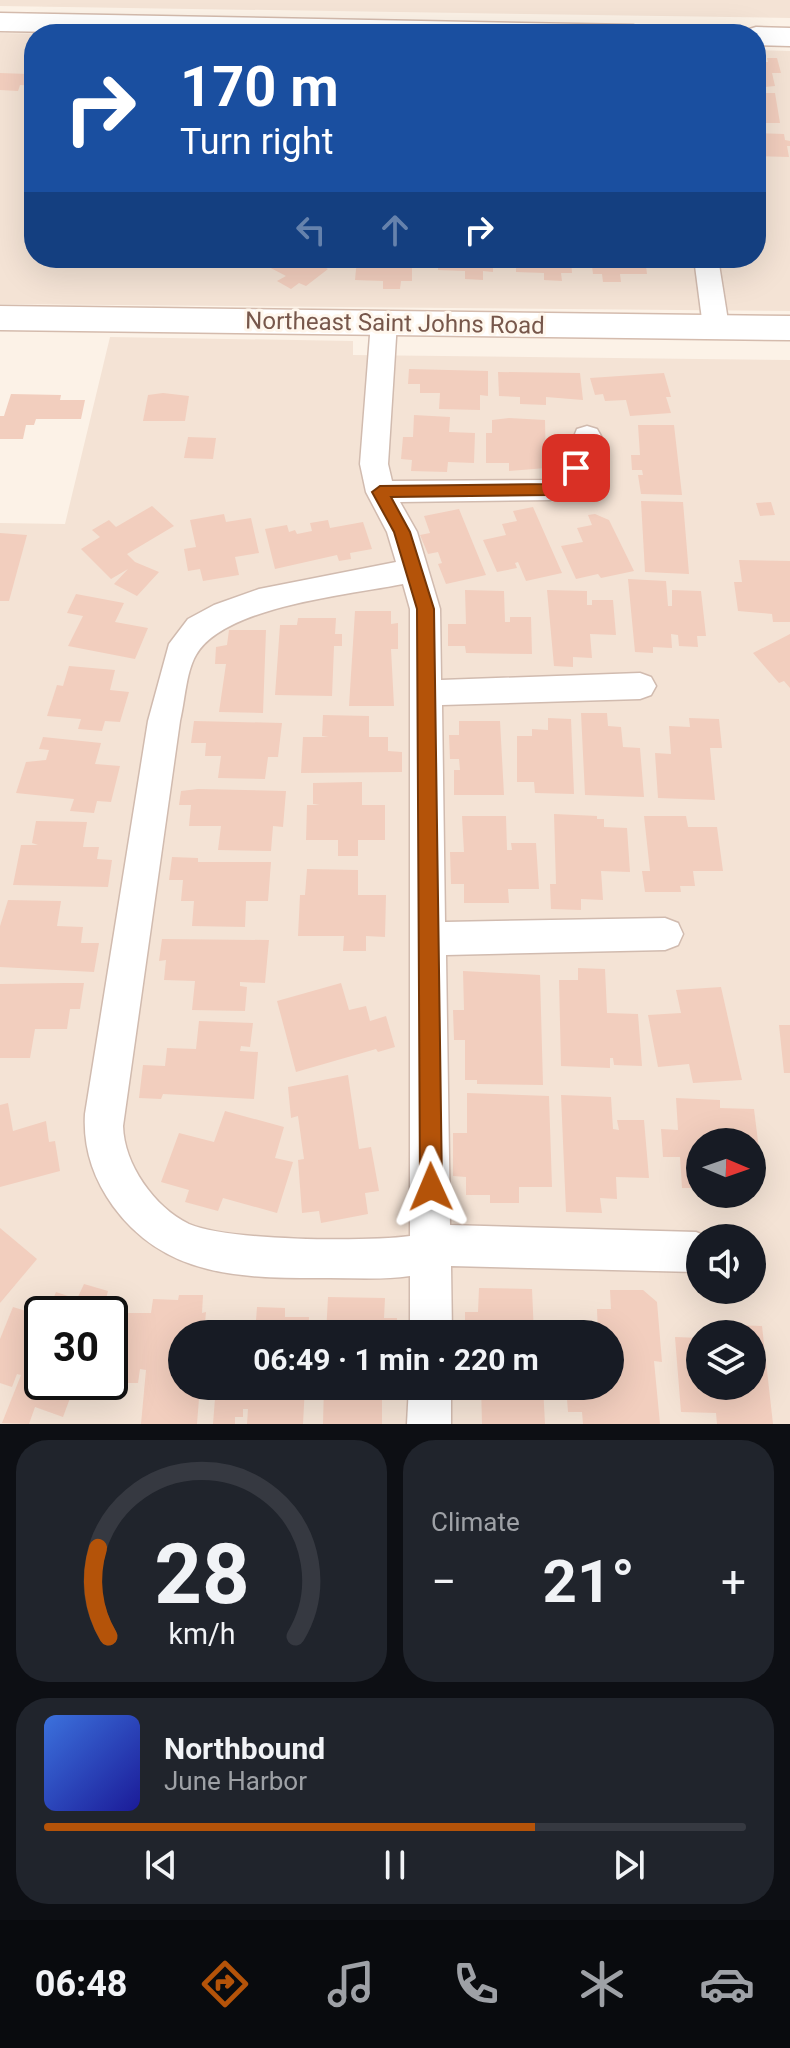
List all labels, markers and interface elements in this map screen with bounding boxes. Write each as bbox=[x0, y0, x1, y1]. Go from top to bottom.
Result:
text: 170 m bbox=[180, 54, 339, 120]
icon: right bbox=[48, 56, 152, 160]
text: Turn right bbox=[180, 121, 333, 163]
icon: left bbox=[289, 208, 333, 252]
icon: ahead bbox=[373, 208, 417, 252]
icon: right bbox=[457, 208, 501, 252]
street label: Northeast Saint Johns Road bbox=[245, 306, 545, 340]
pin bbox=[542, 434, 610, 502]
icon: arrive bbox=[554, 446, 598, 490]
north arrow bbox=[686, 1128, 766, 1208]
map controls bbox=[686, 1128, 766, 1400]
position arrow bbox=[389, 1145, 473, 1229]
button: sound bbox=[686, 1224, 766, 1304]
speed limit sign: 30 bbox=[24, 1296, 128, 1400]
button: layers bbox=[686, 1320, 766, 1400]
text: 06:49 · 1 min · 220 m bbox=[253, 1342, 539, 1377]
text: Climate bbox=[431, 1507, 520, 1537]
text: 28 bbox=[154, 1526, 249, 1623]
text: 21° bbox=[542, 1546, 635, 1617]
text: − bbox=[431, 1556, 456, 1608]
text: + bbox=[721, 1556, 746, 1608]
text: km/h bbox=[168, 1617, 235, 1651]
text: Northbound bbox=[164, 1731, 325, 1766]
text: June Harbor bbox=[164, 1766, 307, 1796]
icon: previous bbox=[139, 1843, 183, 1887]
icon: pause bbox=[373, 1843, 417, 1887]
icon: next bbox=[607, 1843, 651, 1887]
icon: directions bbox=[197, 1956, 253, 2012]
icon: music bbox=[323, 1956, 379, 2012]
icon: phone bbox=[448, 1956, 504, 2012]
icon: climate bbox=[574, 1956, 630, 2012]
icon: car bbox=[699, 1956, 755, 2012]
text: 06:48 bbox=[35, 1963, 128, 2005]

